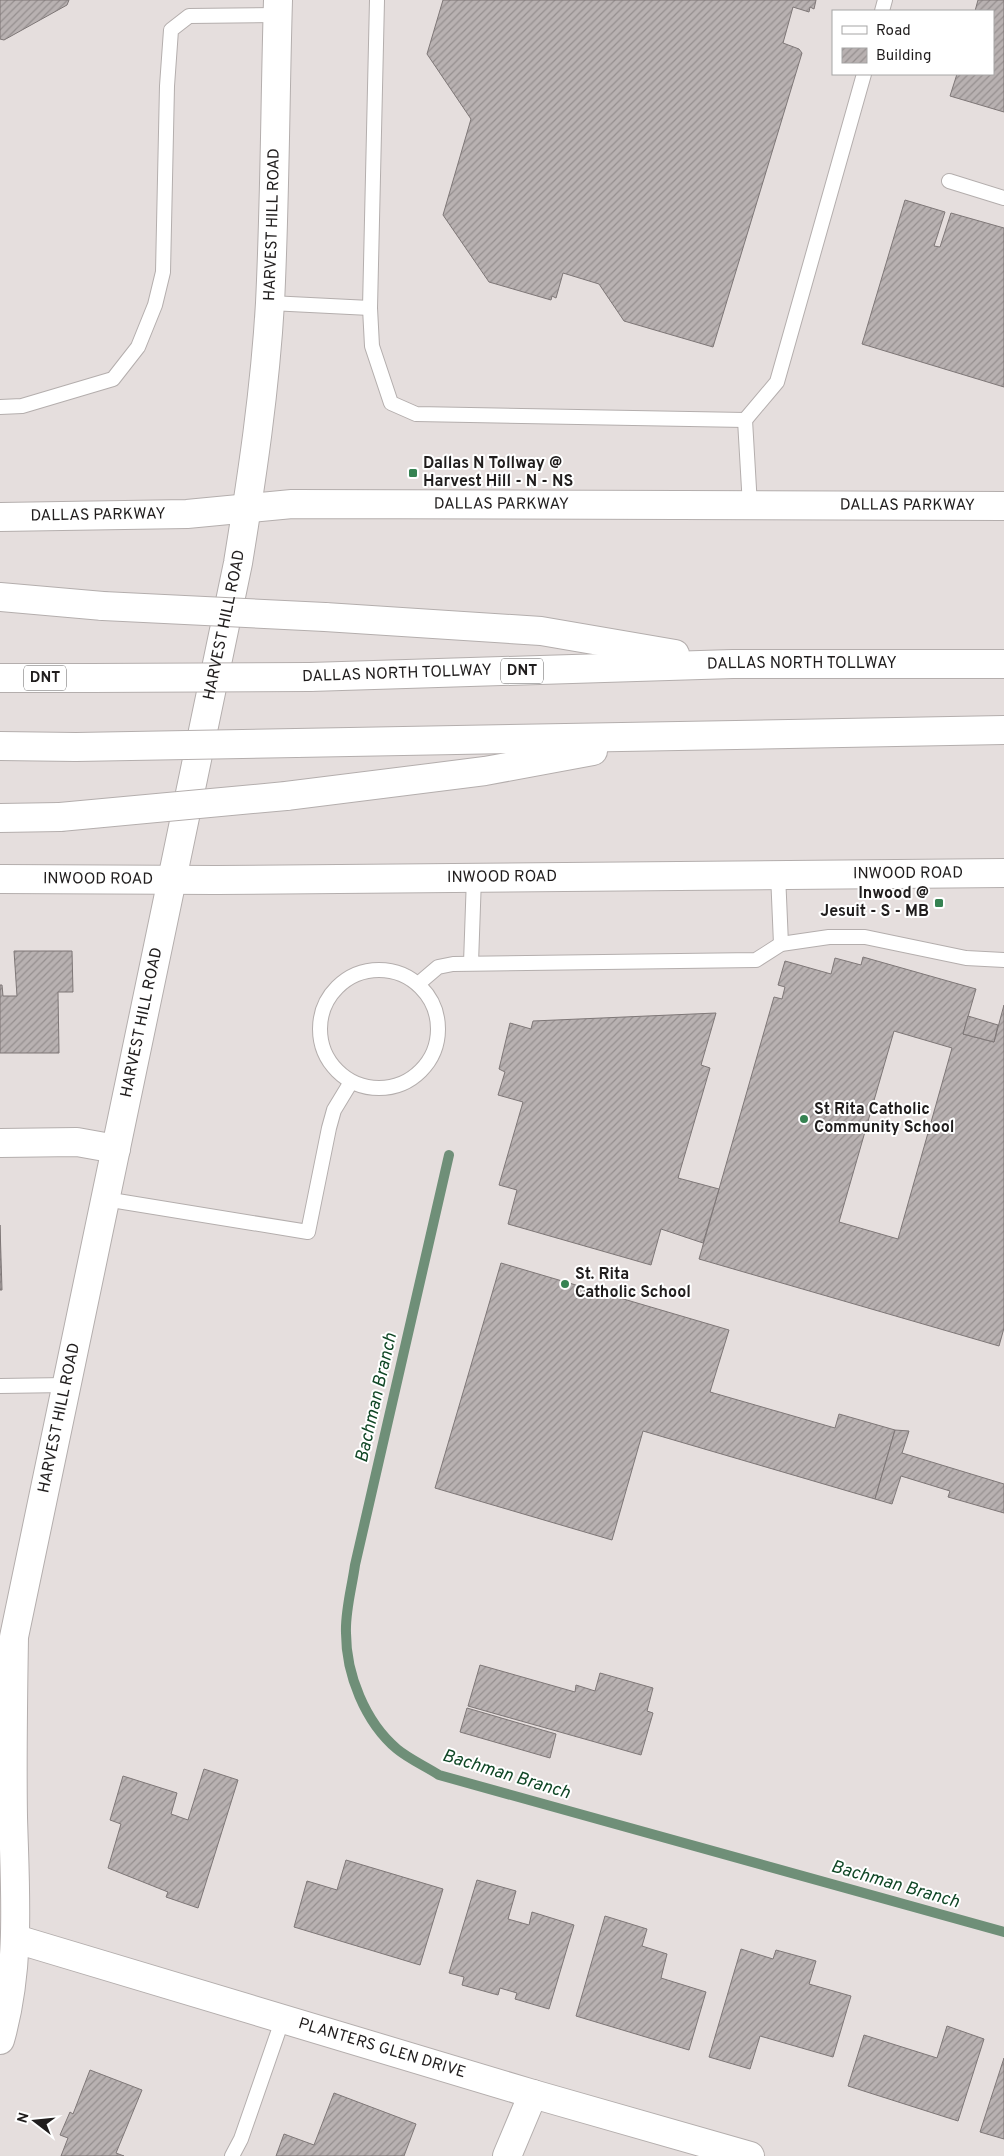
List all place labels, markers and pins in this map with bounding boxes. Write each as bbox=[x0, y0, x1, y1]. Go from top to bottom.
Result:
place label: Dallas N Tollway @ Harvest Hill - N - NS bbox=[423, 454, 573, 492]
marker: Dallas N Tollway @ Harvest Hill - N - NS bbox=[407, 467, 419, 479]
place label: Inwood @ Jesuit - S - MB bbox=[820, 884, 929, 922]
marker: Inwood @ Jesuit - S - MB bbox=[933, 897, 945, 909]
place label: St Rita Catholic Community School bbox=[814, 1100, 954, 1138]
marker: St Rita Catholic Community School bbox=[798, 1113, 810, 1125]
place label: St. Rita Catholic School bbox=[575, 1265, 691, 1303]
marker: St. Rita Catholic School bbox=[559, 1278, 571, 1290]

